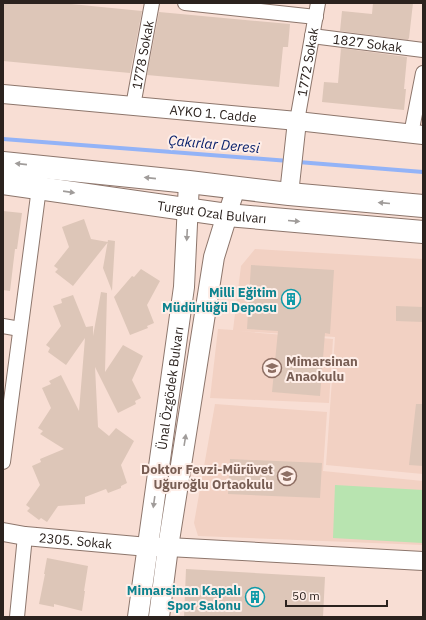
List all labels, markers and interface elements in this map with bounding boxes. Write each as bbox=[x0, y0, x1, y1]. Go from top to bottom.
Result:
street label: 1778 Sokak bbox=[128, 19, 157, 91]
street label: 1772 Sokak bbox=[293, 26, 322, 98]
street label: 1827 Sokak bbox=[332, 30, 403, 56]
street label: AYKO 1. Cadde bbox=[169, 101, 257, 126]
water label: Çakırlar Deresi bbox=[168, 131, 261, 157]
one-way arrow bbox=[15, 161, 27, 168]
one-way arrow bbox=[144, 174, 156, 181]
one-way arrow bbox=[63, 189, 75, 195]
street label: Turgut Ozal Bulvarı bbox=[156, 197, 267, 227]
one-way arrow bbox=[378, 199, 390, 206]
one-way arrow bbox=[288, 217, 300, 224]
one-way arrow bbox=[184, 229, 191, 241]
place label: Milli Eğitim Müdürlüğü Deposu bbox=[162, 284, 277, 316]
building icon: Milli Eğitim Müdürlüğü Deposu bbox=[280, 288, 302, 310]
street label: Ünal Özgödek Bulvarı bbox=[153, 325, 187, 451]
place label: Mimarsinan Anaokulu bbox=[286, 353, 358, 385]
school or university icon: Mimarsinan Anaokulu bbox=[261, 357, 283, 379]
one-way arrow bbox=[182, 434, 188, 446]
place label: Doktor Fevzi-Mürüvet Uğuroğlu Ortaokulu bbox=[141, 461, 273, 493]
school or university icon: Doktor Fevzi-Mürüvet Uğuroğlu Ortaokulu bbox=[276, 465, 298, 487]
one-way arrow bbox=[151, 496, 157, 508]
street label: 2305. Sokak bbox=[38, 529, 113, 552]
place label: Mimarsinan Kapalı Spor Salonu bbox=[127, 582, 241, 614]
scale bar bbox=[286, 582, 387, 608]
building icon: Mimarsinan Kapalı Spor Salonu bbox=[244, 586, 266, 608]
text: 50 m bbox=[292, 588, 320, 603]

